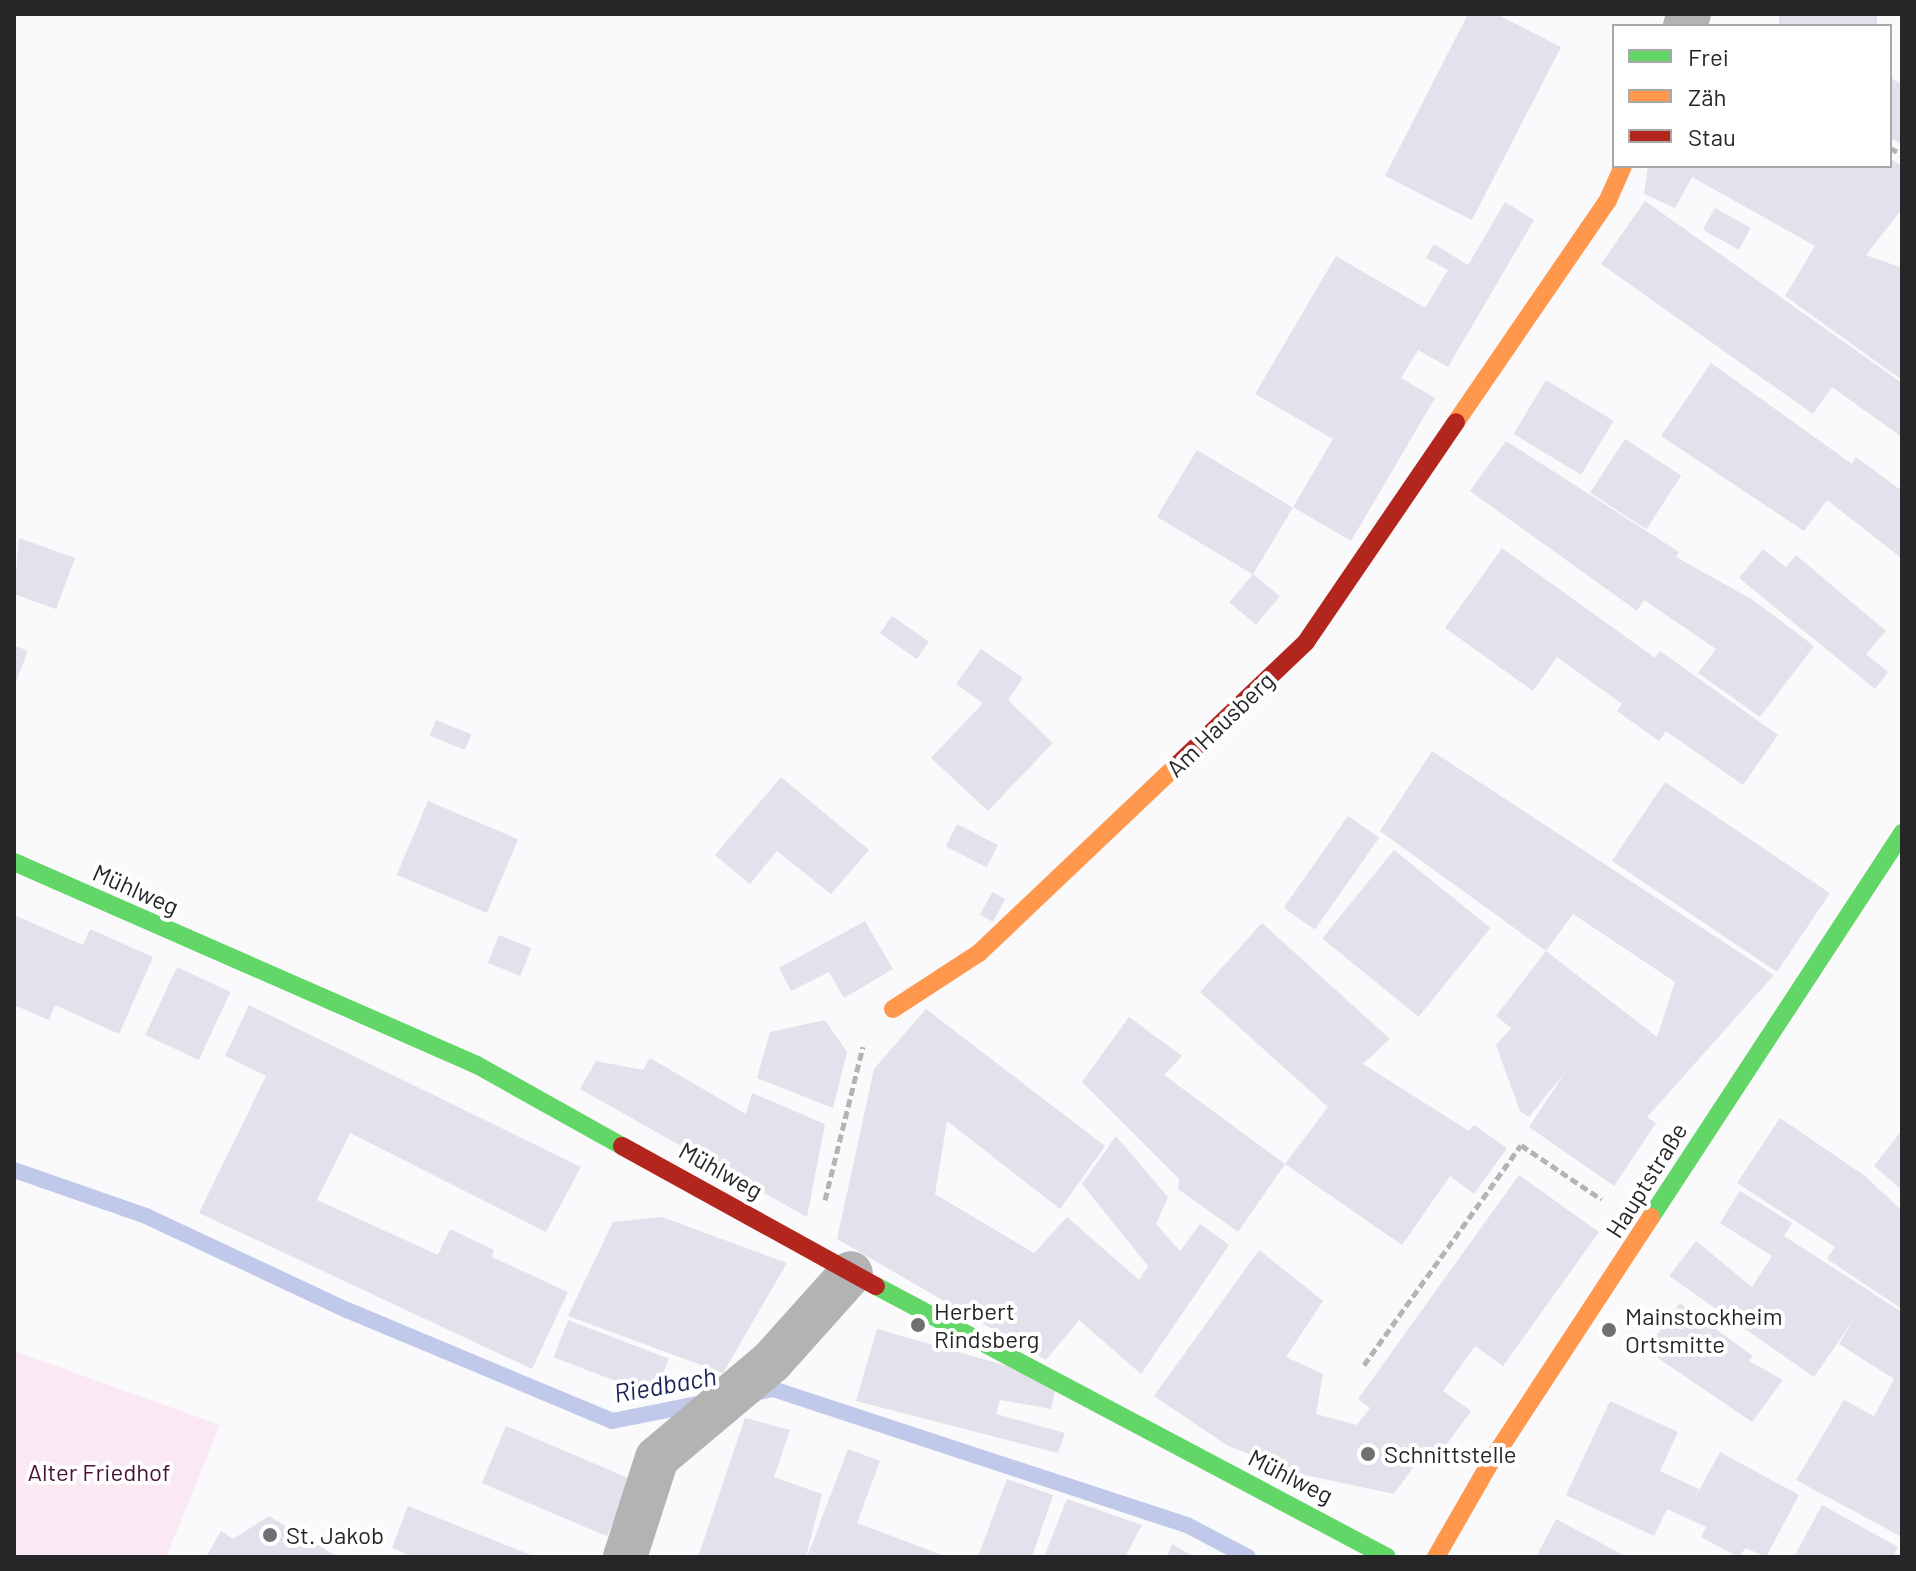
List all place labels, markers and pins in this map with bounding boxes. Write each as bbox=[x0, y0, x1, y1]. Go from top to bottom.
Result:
place label: Herbert Rindsberg bbox=[934, 1297, 1039, 1353]
place label: Mainstockheim Ortsmitte bbox=[1625, 1302, 1782, 1358]
marker: Herbert Rindsberg bbox=[909, 1316, 927, 1334]
marker: Mainstockheim Ortsmitte bbox=[1600, 1321, 1618, 1339]
place label: Schnittstelle bbox=[1384, 1440, 1516, 1468]
marker: Schnittstelle bbox=[1359, 1445, 1377, 1463]
place label: St. Jakob bbox=[286, 1521, 384, 1549]
marker: St. Jakob bbox=[261, 1526, 279, 1544]

